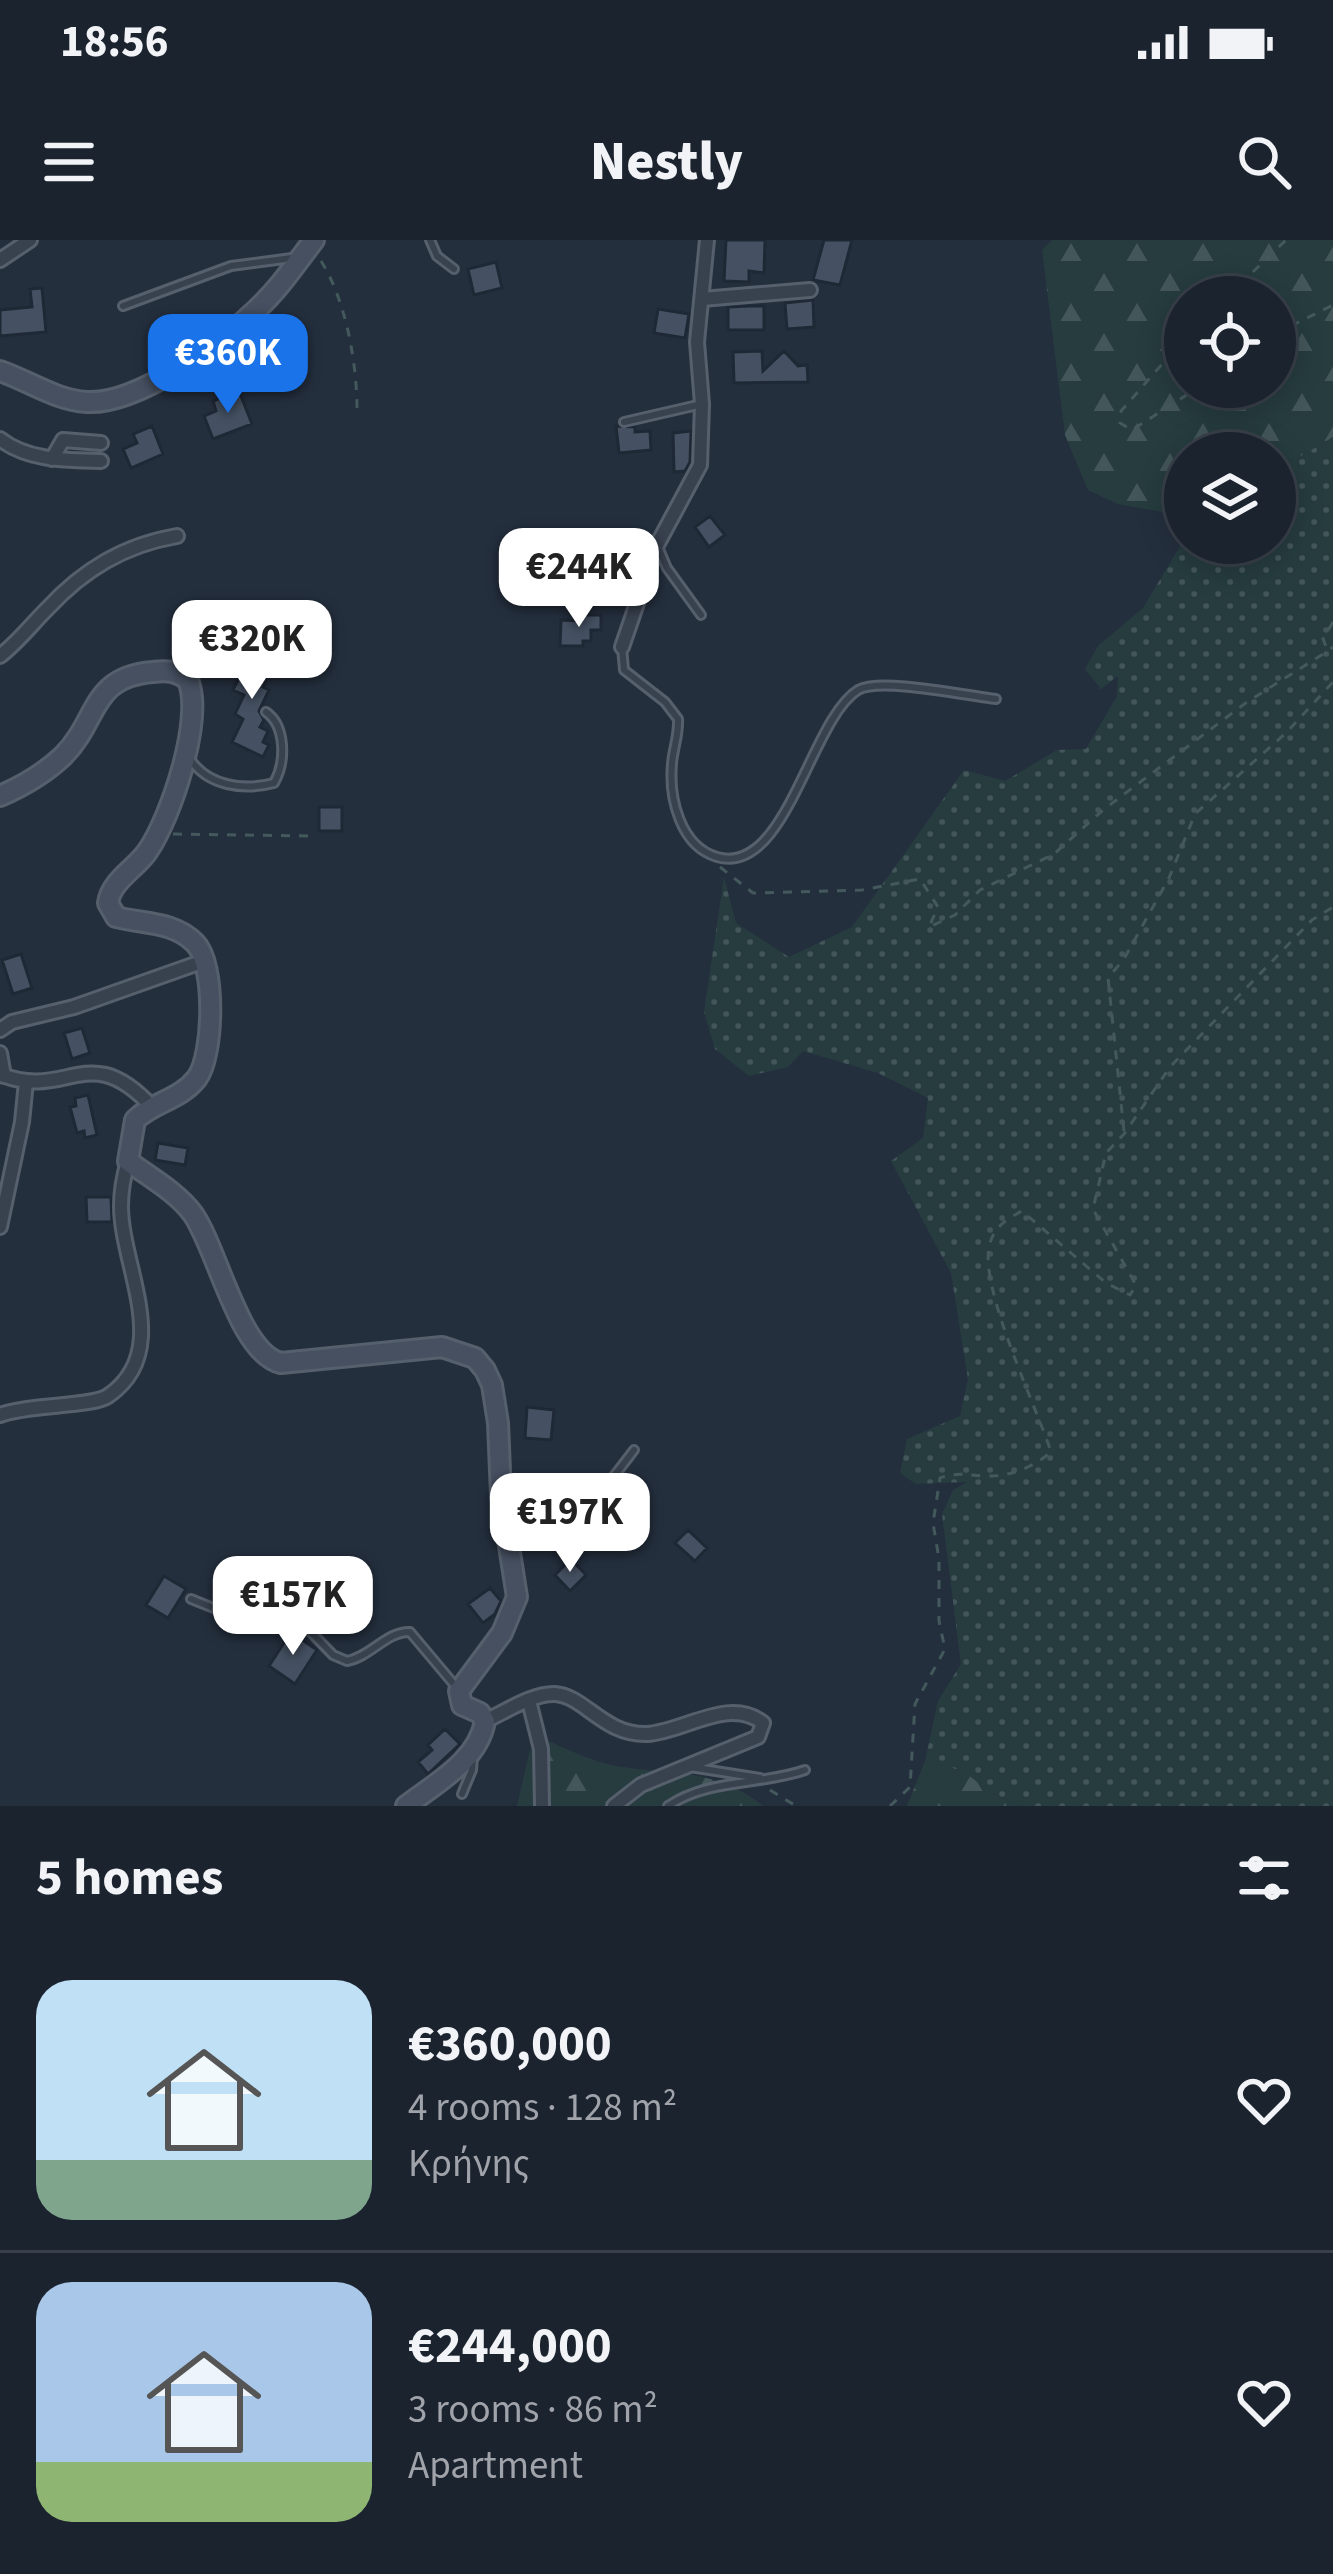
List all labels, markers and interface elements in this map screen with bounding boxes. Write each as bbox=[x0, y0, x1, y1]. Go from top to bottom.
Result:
text: 18:56 bbox=[60, 10, 169, 74]
text: Nestly bbox=[590, 124, 743, 201]
icon: menu bbox=[36, 129, 102, 195]
icon: search bbox=[1231, 129, 1297, 195]
map controls bbox=[1164, 276, 1296, 564]
button: locate bbox=[1164, 276, 1296, 408]
pin: €360K bbox=[144, 314, 312, 416]
text: €360K bbox=[175, 325, 281, 381]
button: layers bbox=[1164, 432, 1296, 564]
pin: €244K bbox=[495, 528, 663, 630]
text: €244K bbox=[526, 539, 632, 595]
pin: €320K bbox=[168, 600, 336, 702]
text: €320K bbox=[199, 611, 305, 667]
pin: €197K bbox=[486, 1473, 654, 1575]
text: €197K bbox=[517, 1484, 623, 1540]
pin: €157K bbox=[209, 1556, 377, 1658]
text: €157K bbox=[240, 1567, 346, 1623]
text: 5 homes bbox=[36, 1842, 223, 1914]
icon: filters bbox=[1231, 1845, 1297, 1911]
text: €360,000 bbox=[408, 2008, 612, 2080]
icon: home bbox=[132, 2028, 276, 2172]
icon: heart bbox=[1231, 2067, 1297, 2133]
text: 4 rooms · 128 m² bbox=[408, 2080, 677, 2136]
text: Κρήνης bbox=[408, 2136, 530, 2192]
text: €244,000 bbox=[408, 2310, 612, 2382]
icon: home bbox=[132, 2330, 276, 2474]
icon: heart bbox=[1231, 2369, 1297, 2435]
text: 3 rooms · 86 m² bbox=[408, 2382, 658, 2438]
text: Apartment bbox=[408, 2438, 583, 2494]

